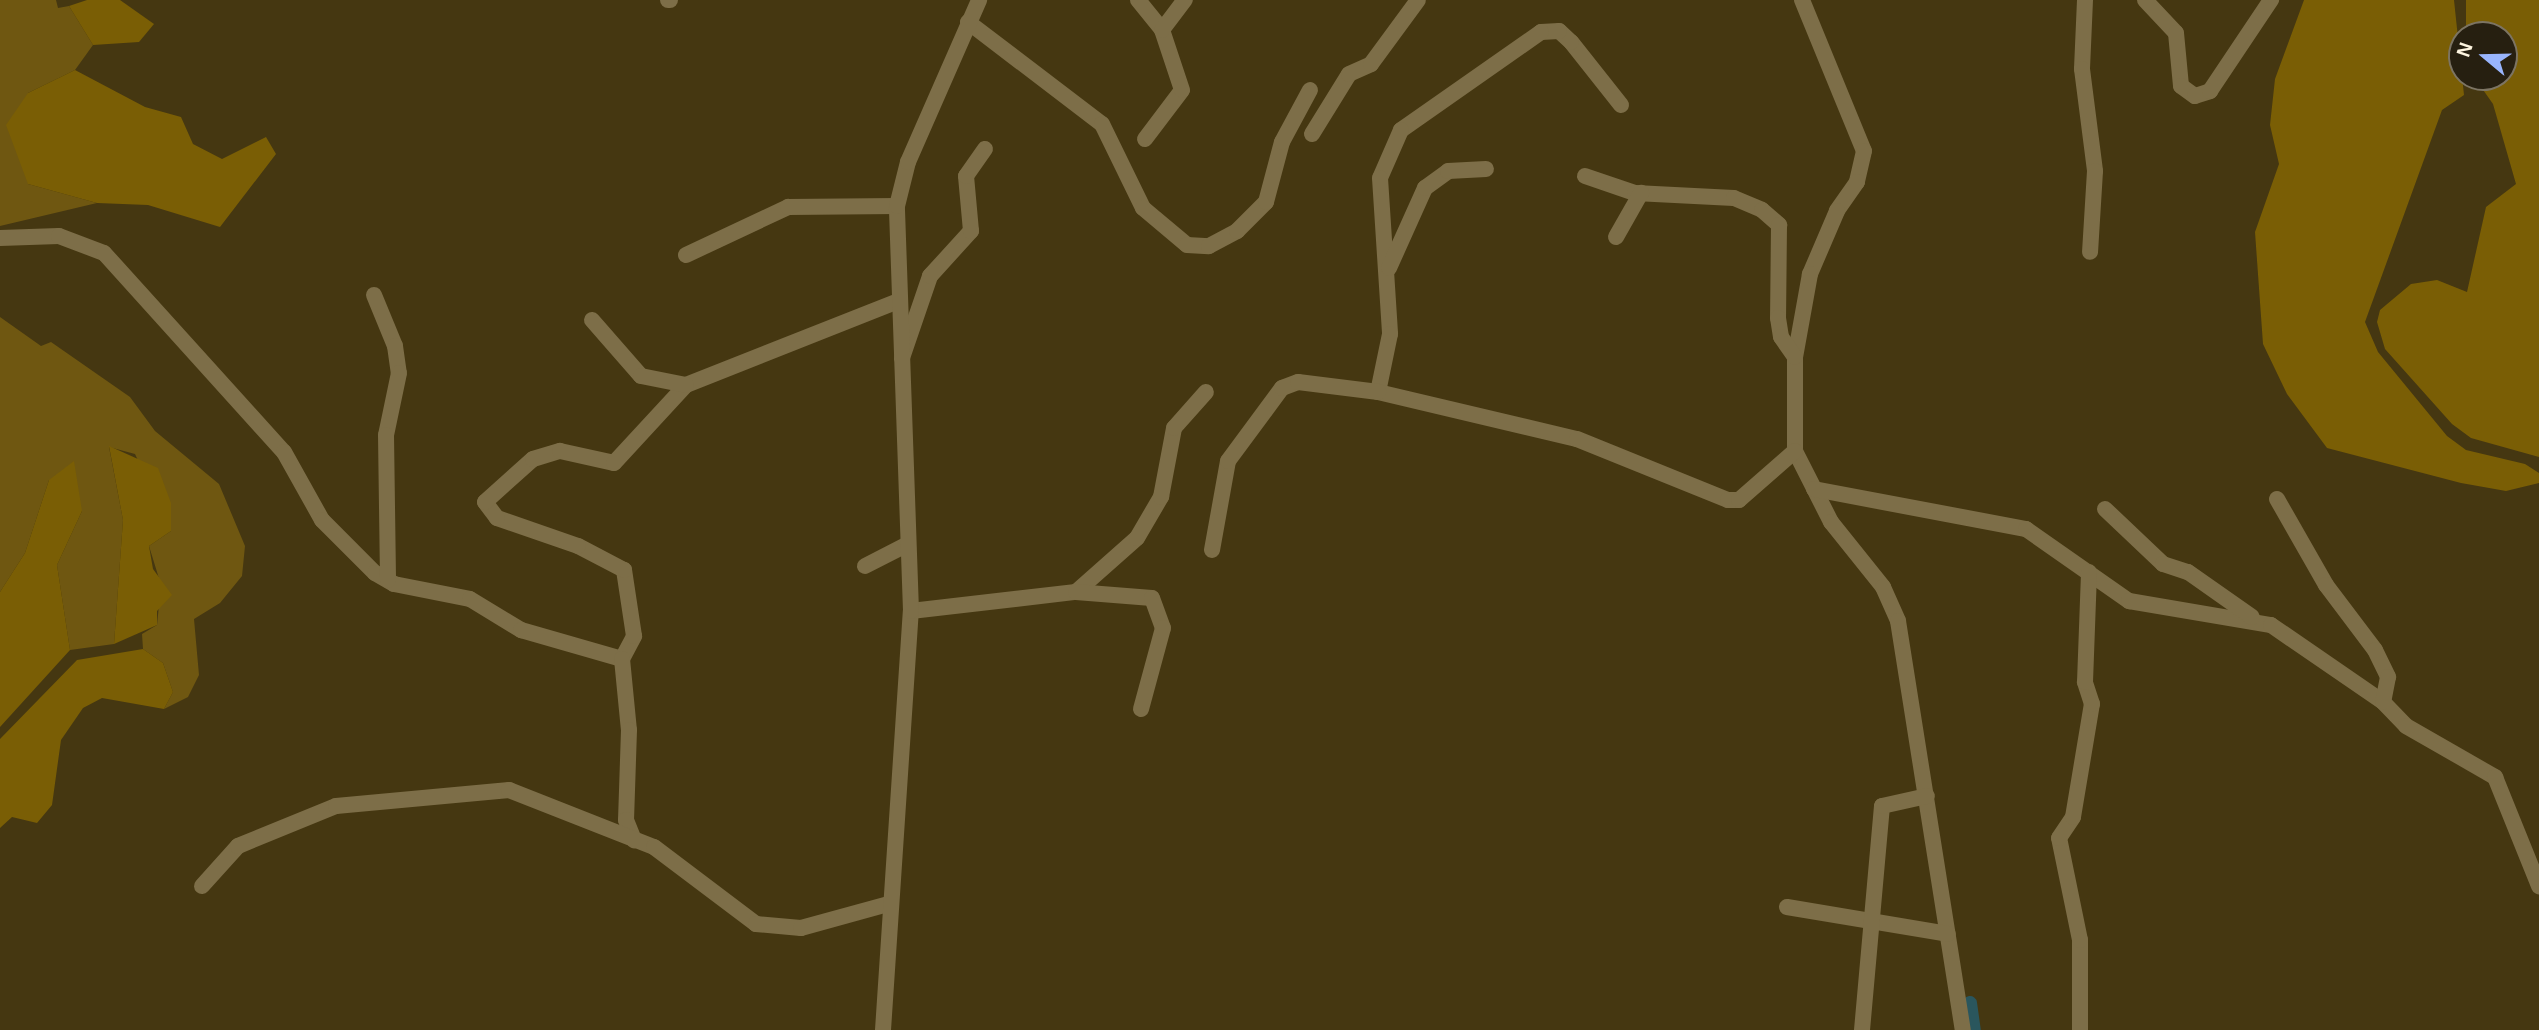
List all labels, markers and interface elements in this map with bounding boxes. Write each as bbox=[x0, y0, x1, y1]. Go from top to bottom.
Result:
north arrow bbox=[2448, 21, 2518, 91]
text: N bbox=[2452, 40, 2477, 60]

